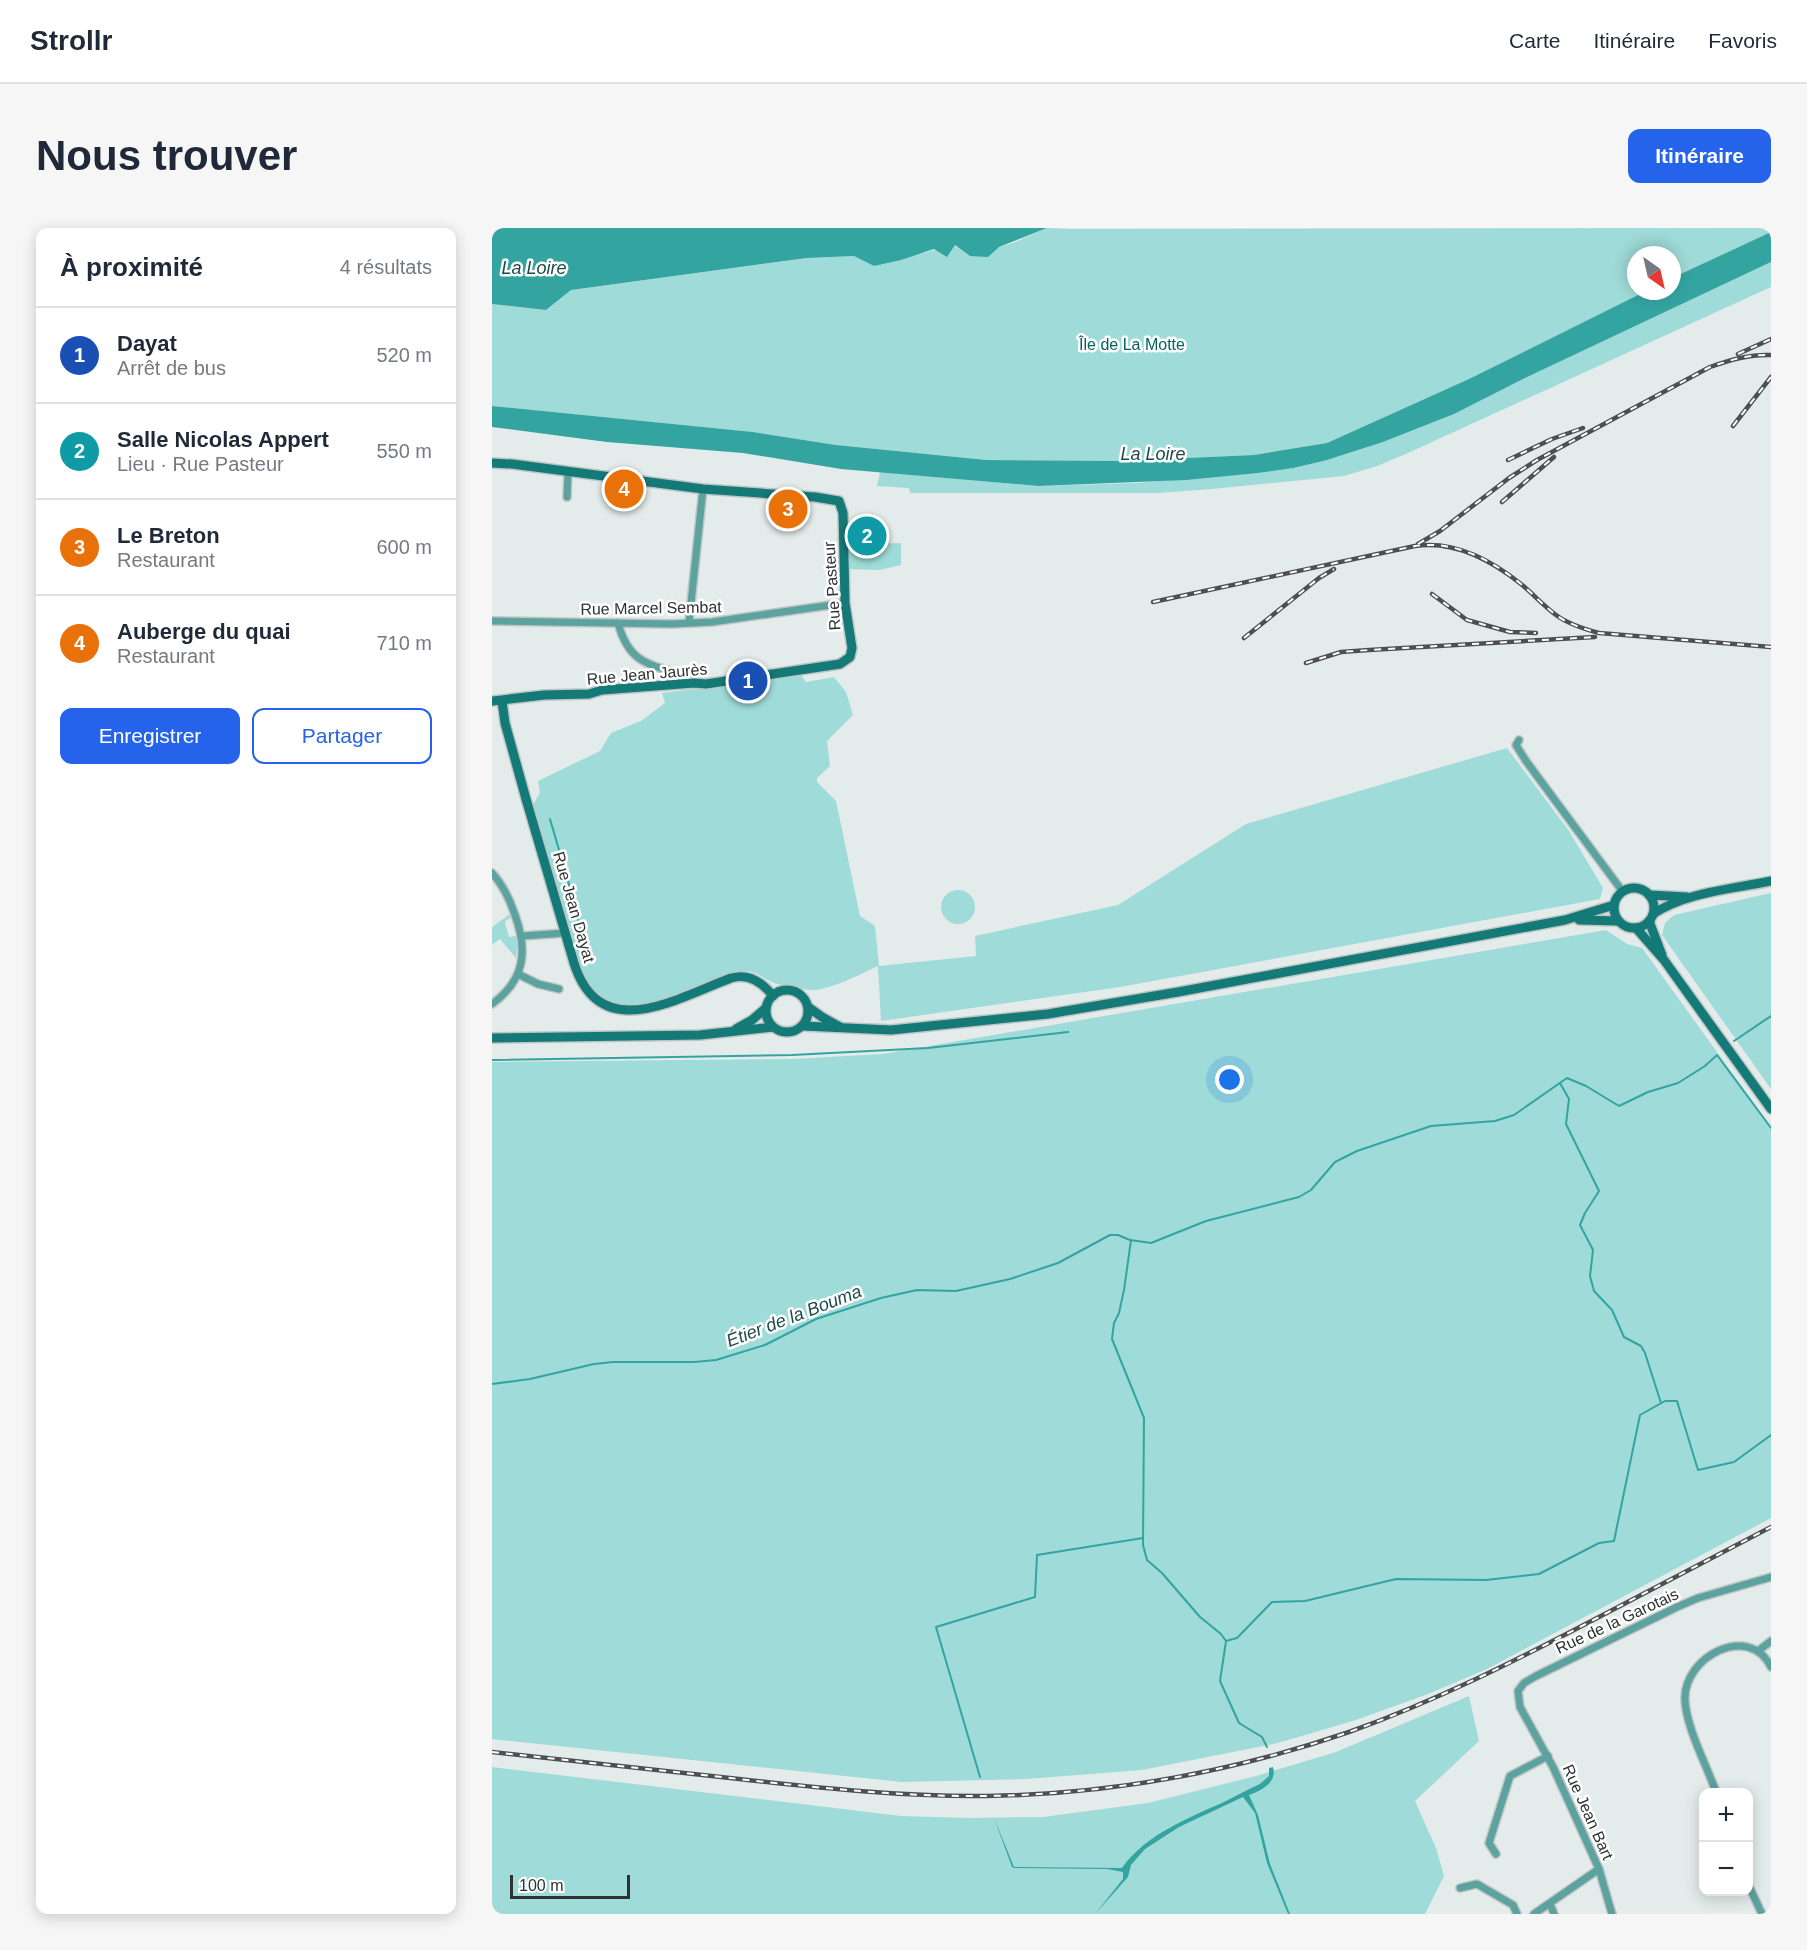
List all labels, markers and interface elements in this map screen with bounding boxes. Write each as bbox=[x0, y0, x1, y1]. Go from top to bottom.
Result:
text: Strollr bbox=[30, 25, 112, 56]
text: Carte bbox=[1509, 29, 1560, 52]
text: Itinéraire bbox=[1593, 29, 1675, 52]
text: Favoris bbox=[1708, 29, 1777, 52]
button: Itinéraire bbox=[1628, 129, 1771, 183]
text: Nous trouver bbox=[36, 132, 297, 179]
north arrow bbox=[1627, 246, 1681, 300]
text: À proximité bbox=[60, 252, 203, 282]
text: 4 résultats bbox=[340, 256, 432, 278]
water label: La Loire bbox=[501, 258, 567, 278]
text: Dayat bbox=[117, 331, 177, 356]
park label: Île de La Motte bbox=[1078, 335, 1185, 353]
text: 1 bbox=[74, 344, 85, 366]
text: 520 m bbox=[376, 344, 432, 366]
text: Arrêt de bus bbox=[117, 357, 226, 379]
text: Salle Nicolas Appert bbox=[117, 427, 329, 452]
text: 2 bbox=[74, 440, 85, 462]
text: 550 m bbox=[376, 440, 432, 462]
water label: La Loire bbox=[1120, 444, 1186, 464]
text: Lieu · Rue Pasteur bbox=[117, 453, 284, 475]
pin: 4 bbox=[604, 466, 644, 512]
pin: 3 bbox=[768, 486, 808, 532]
pin: 2 bbox=[848, 514, 886, 558]
text: Le Breton bbox=[117, 523, 220, 548]
text: 3 bbox=[74, 536, 85, 558]
text: 600 m bbox=[376, 536, 432, 558]
street label: Rue Pasteur bbox=[820, 540, 844, 631]
text: Restaurant bbox=[117, 549, 215, 571]
street label: Rue Marcel Sembat bbox=[580, 598, 722, 618]
text: Auberge du quai bbox=[117, 619, 291, 644]
text: 4 bbox=[74, 632, 85, 654]
text: 710 m bbox=[376, 632, 432, 654]
text: Restaurant bbox=[117, 645, 215, 667]
pin: 1 bbox=[728, 658, 768, 704]
street label: Rue Jean Jaurès bbox=[586, 660, 708, 688]
button: Enregistrer bbox=[60, 708, 240, 764]
button: Partager bbox=[252, 708, 432, 764]
street label: Rue Jean Dayat bbox=[550, 850, 598, 965]
your location bbox=[1215, 1065, 1244, 1094]
water label: Étier de la Bouma bbox=[724, 1281, 864, 1351]
street label: Rue de la Garotais bbox=[1553, 1585, 1681, 1657]
street label: Rue Jean Bart bbox=[1559, 1762, 1617, 1863]
map controls bbox=[1699, 1788, 1753, 1896]
button: + bbox=[1699, 1788, 1753, 1842]
button: − bbox=[1699, 1842, 1753, 1896]
scale bar bbox=[510, 1872, 630, 1900]
text: 100 m bbox=[519, 1877, 563, 1894]

